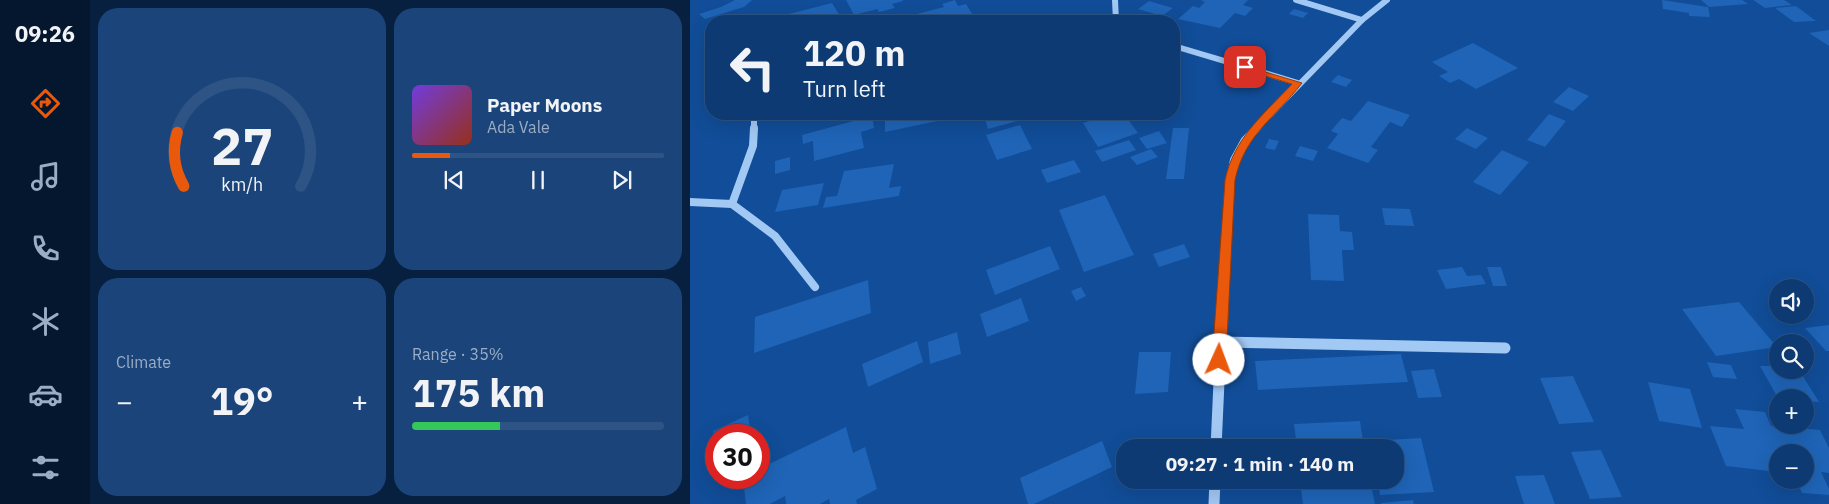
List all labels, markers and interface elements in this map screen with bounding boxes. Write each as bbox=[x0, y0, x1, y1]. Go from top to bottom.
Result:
text: 09:26 bbox=[15, 19, 75, 48]
text: 120 m bbox=[803, 30, 906, 76]
icon: left bbox=[720, 35, 785, 100]
pin bbox=[1224, 46, 1266, 88]
icon: arrive bbox=[1231, 53, 1259, 81]
text: Turn left bbox=[803, 74, 886, 103]
icon: directions bbox=[28, 86, 63, 121]
text: Paper Moons bbox=[487, 93, 602, 117]
text: 27 bbox=[211, 112, 273, 179]
text: Ada Vale bbox=[487, 117, 550, 137]
icon: music bbox=[28, 159, 63, 194]
icon: previous bbox=[440, 166, 468, 194]
icon: pause bbox=[524, 166, 552, 194]
icon: next bbox=[608, 166, 636, 194]
text: km/h bbox=[221, 173, 263, 196]
icon: phone bbox=[28, 231, 63, 266]
map controls bbox=[1769, 279, 1814, 489]
button: sound bbox=[1769, 279, 1814, 324]
icon: climate bbox=[28, 304, 63, 339]
position arrow bbox=[1192, 333, 1244, 385]
button: search bbox=[1769, 334, 1814, 379]
text: Range · 35% bbox=[412, 344, 504, 364]
text: Climate bbox=[116, 352, 171, 372]
text: 175 km bbox=[412, 368, 545, 417]
text: 19° bbox=[210, 376, 274, 425]
icon: car bbox=[28, 377, 63, 412]
text: − bbox=[116, 383, 133, 420]
text: + bbox=[351, 383, 368, 420]
button: + bbox=[1769, 389, 1814, 434]
speed limit sign: 30 bbox=[705, 424, 770, 489]
button: − bbox=[1769, 444, 1814, 489]
icon: filters bbox=[28, 450, 63, 485]
text: 09:27 · 1 min · 140 m bbox=[1166, 452, 1354, 476]

